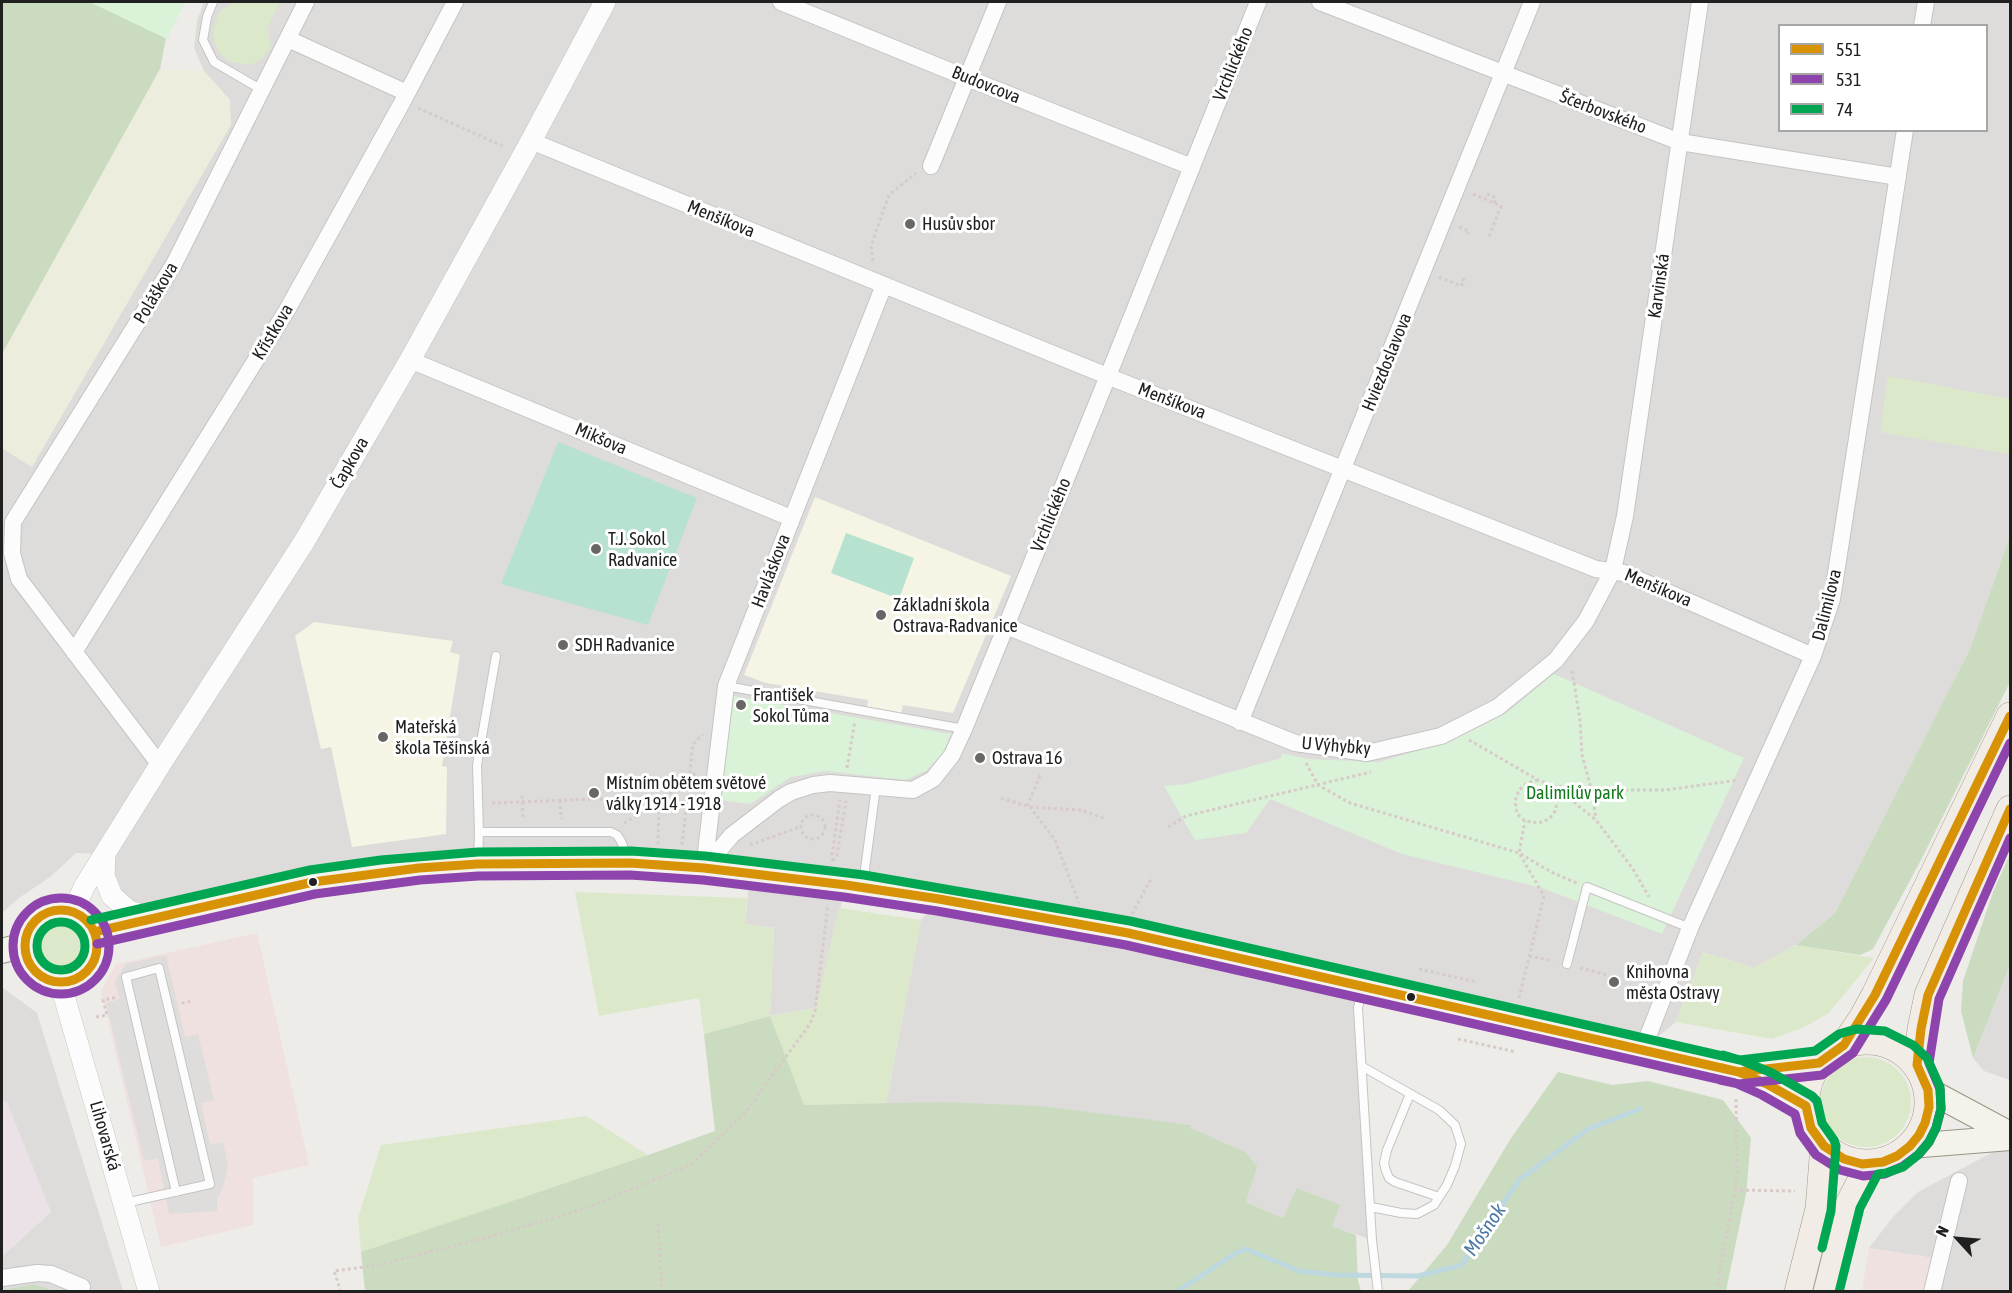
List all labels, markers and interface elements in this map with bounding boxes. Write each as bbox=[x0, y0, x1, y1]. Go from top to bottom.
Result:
street label: Vrchlického bbox=[1208, 24, 1258, 104]
legend bbox=[1778, 24, 1988, 132]
text: 551 bbox=[1836, 39, 1861, 60]
street label: Budovcova bbox=[949, 62, 1023, 108]
text: 531 bbox=[1836, 69, 1861, 90]
street label: Ščerbovského bbox=[1557, 86, 1649, 138]
text: 74 bbox=[1836, 99, 1853, 120]
street label: Menšíkova bbox=[684, 196, 758, 242]
place label: Husův sbor bbox=[922, 213, 995, 235]
marker: Husův sbor bbox=[903, 217, 917, 231]
street label: Karvinská bbox=[1644, 252, 1674, 320]
street label: Poláškova bbox=[129, 258, 183, 328]
street label: Křístkova bbox=[248, 300, 298, 364]
street label: Hviezdoslavova bbox=[1357, 310, 1417, 414]
street label: Menšíkova bbox=[1135, 378, 1209, 424]
street label: Mikšova bbox=[572, 418, 630, 460]
street label: Čapkova bbox=[327, 433, 373, 493]
street label: Vrchlického bbox=[1026, 475, 1076, 555]
place label: T.J. Sokol Radvanice bbox=[608, 528, 677, 570]
street label: Havláskova bbox=[747, 531, 795, 611]
marker: T.J. Sokol Radvanice bbox=[589, 542, 603, 556]
street label: Menšíkova bbox=[1621, 564, 1695, 612]
street label: Dalimilova bbox=[1808, 567, 1846, 643]
place label: Základní škola Ostrava-Radvanice bbox=[893, 594, 1018, 636]
marker: Základní škola Ostrava-Radvanice bbox=[874, 608, 888, 622]
place label: SDH Radvanice bbox=[575, 634, 675, 656]
marker: SDH Radvanice bbox=[556, 638, 570, 652]
place label: František Sokol Tůma bbox=[753, 684, 829, 726]
marker: František Sokol Tůma bbox=[734, 698, 748, 712]
place label: Mateřská škola Těšínská bbox=[395, 716, 490, 758]
marker: Mateřská škola Těšínská bbox=[376, 730, 390, 744]
street label: U Výhybky bbox=[1301, 732, 1371, 760]
place label: Ostrava 16 bbox=[992, 747, 1062, 769]
marker: Ostrava 16 bbox=[973, 751, 987, 765]
place label: Místním obětem světové války 1914 - 1918 bbox=[606, 772, 766, 814]
park label: Dalimilův park bbox=[1526, 782, 1624, 804]
marker: Místním obětem světové války 1914 - 1918 bbox=[587, 786, 601, 800]
unlabelled marker bbox=[307, 876, 319, 888]
place label: Knihovna města Ostravy bbox=[1626, 961, 1720, 1004]
marker: Knihovna města Ostravy bbox=[1607, 975, 1621, 989]
unlabelled marker bbox=[1405, 991, 1417, 1003]
street label: Lihovarská bbox=[85, 1099, 125, 1173]
water label: Mošnok bbox=[1459, 1199, 1511, 1261]
north arrow bbox=[1928, 1209, 1988, 1269]
text: N bbox=[1932, 1223, 1952, 1239]

